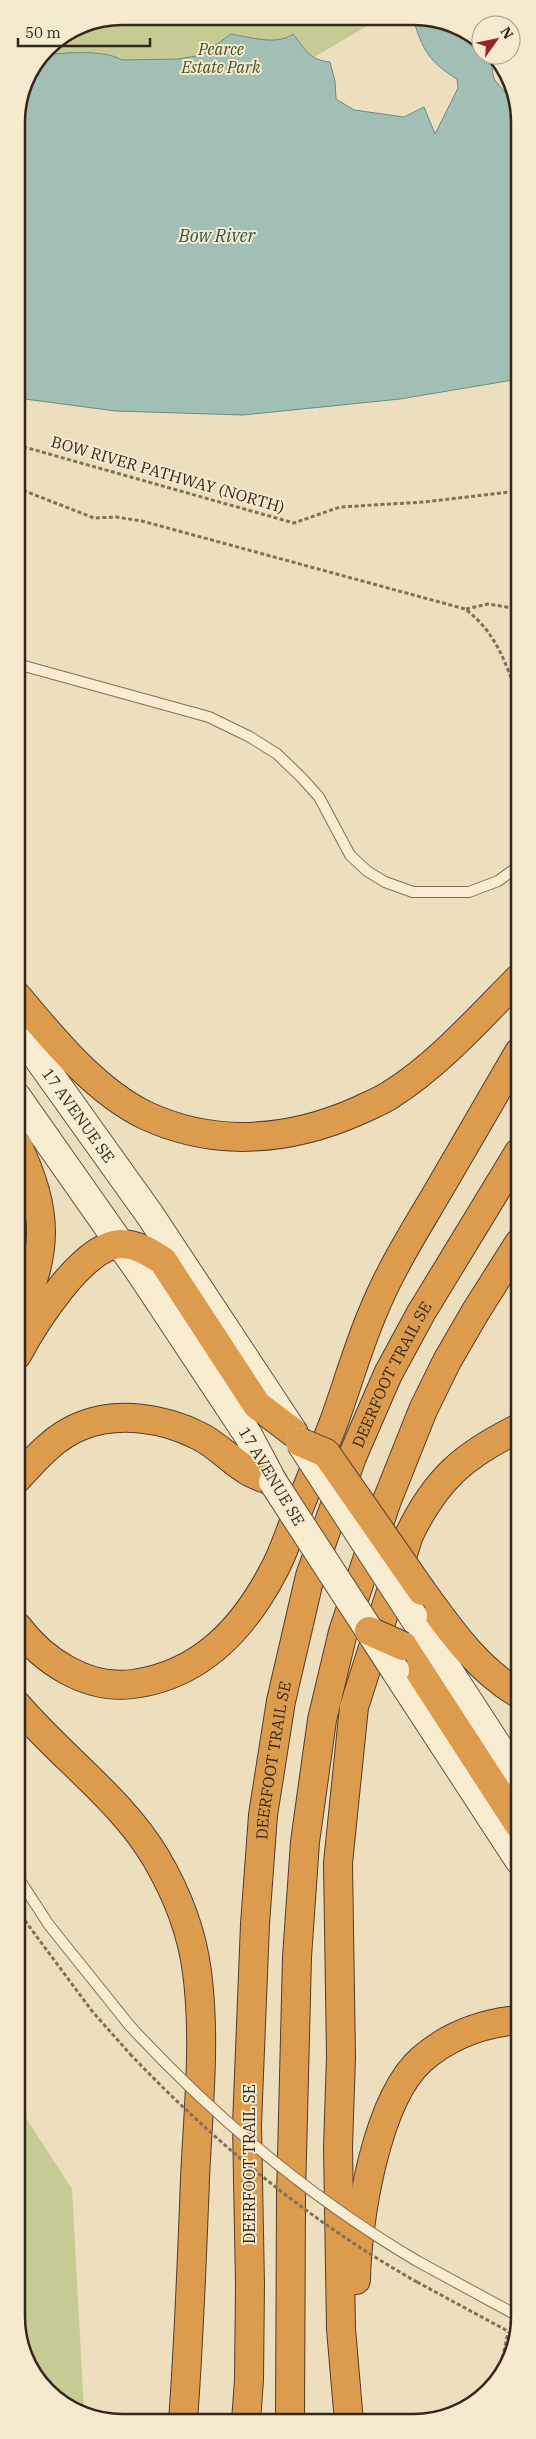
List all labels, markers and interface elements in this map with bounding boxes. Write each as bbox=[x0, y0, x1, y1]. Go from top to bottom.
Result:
scale bar bbox=[18, 15, 150, 47]
north arrow bbox=[471, 15, 521, 65]
text: 50 m bbox=[25, 23, 61, 42]
text: N bbox=[496, 23, 517, 42]
park label: Pearce Estate Park bbox=[181, 39, 261, 77]
water label: Bow River bbox=[178, 224, 257, 247]
street label: BOW RIVER PATHWAY (NORTH) bbox=[49, 431, 287, 517]
street label: 17 AVENUE SE bbox=[38, 1064, 119, 1167]
street label: DEERFOOT TRAIL SE bbox=[347, 1298, 436, 1451]
street label: 17 AVENUE SE bbox=[235, 1423, 309, 1529]
street label: DEERFOOT TRAIL SE bbox=[251, 1679, 295, 1840]
street label: DEERFOOT TRAIL SE bbox=[239, 2084, 259, 2244]

